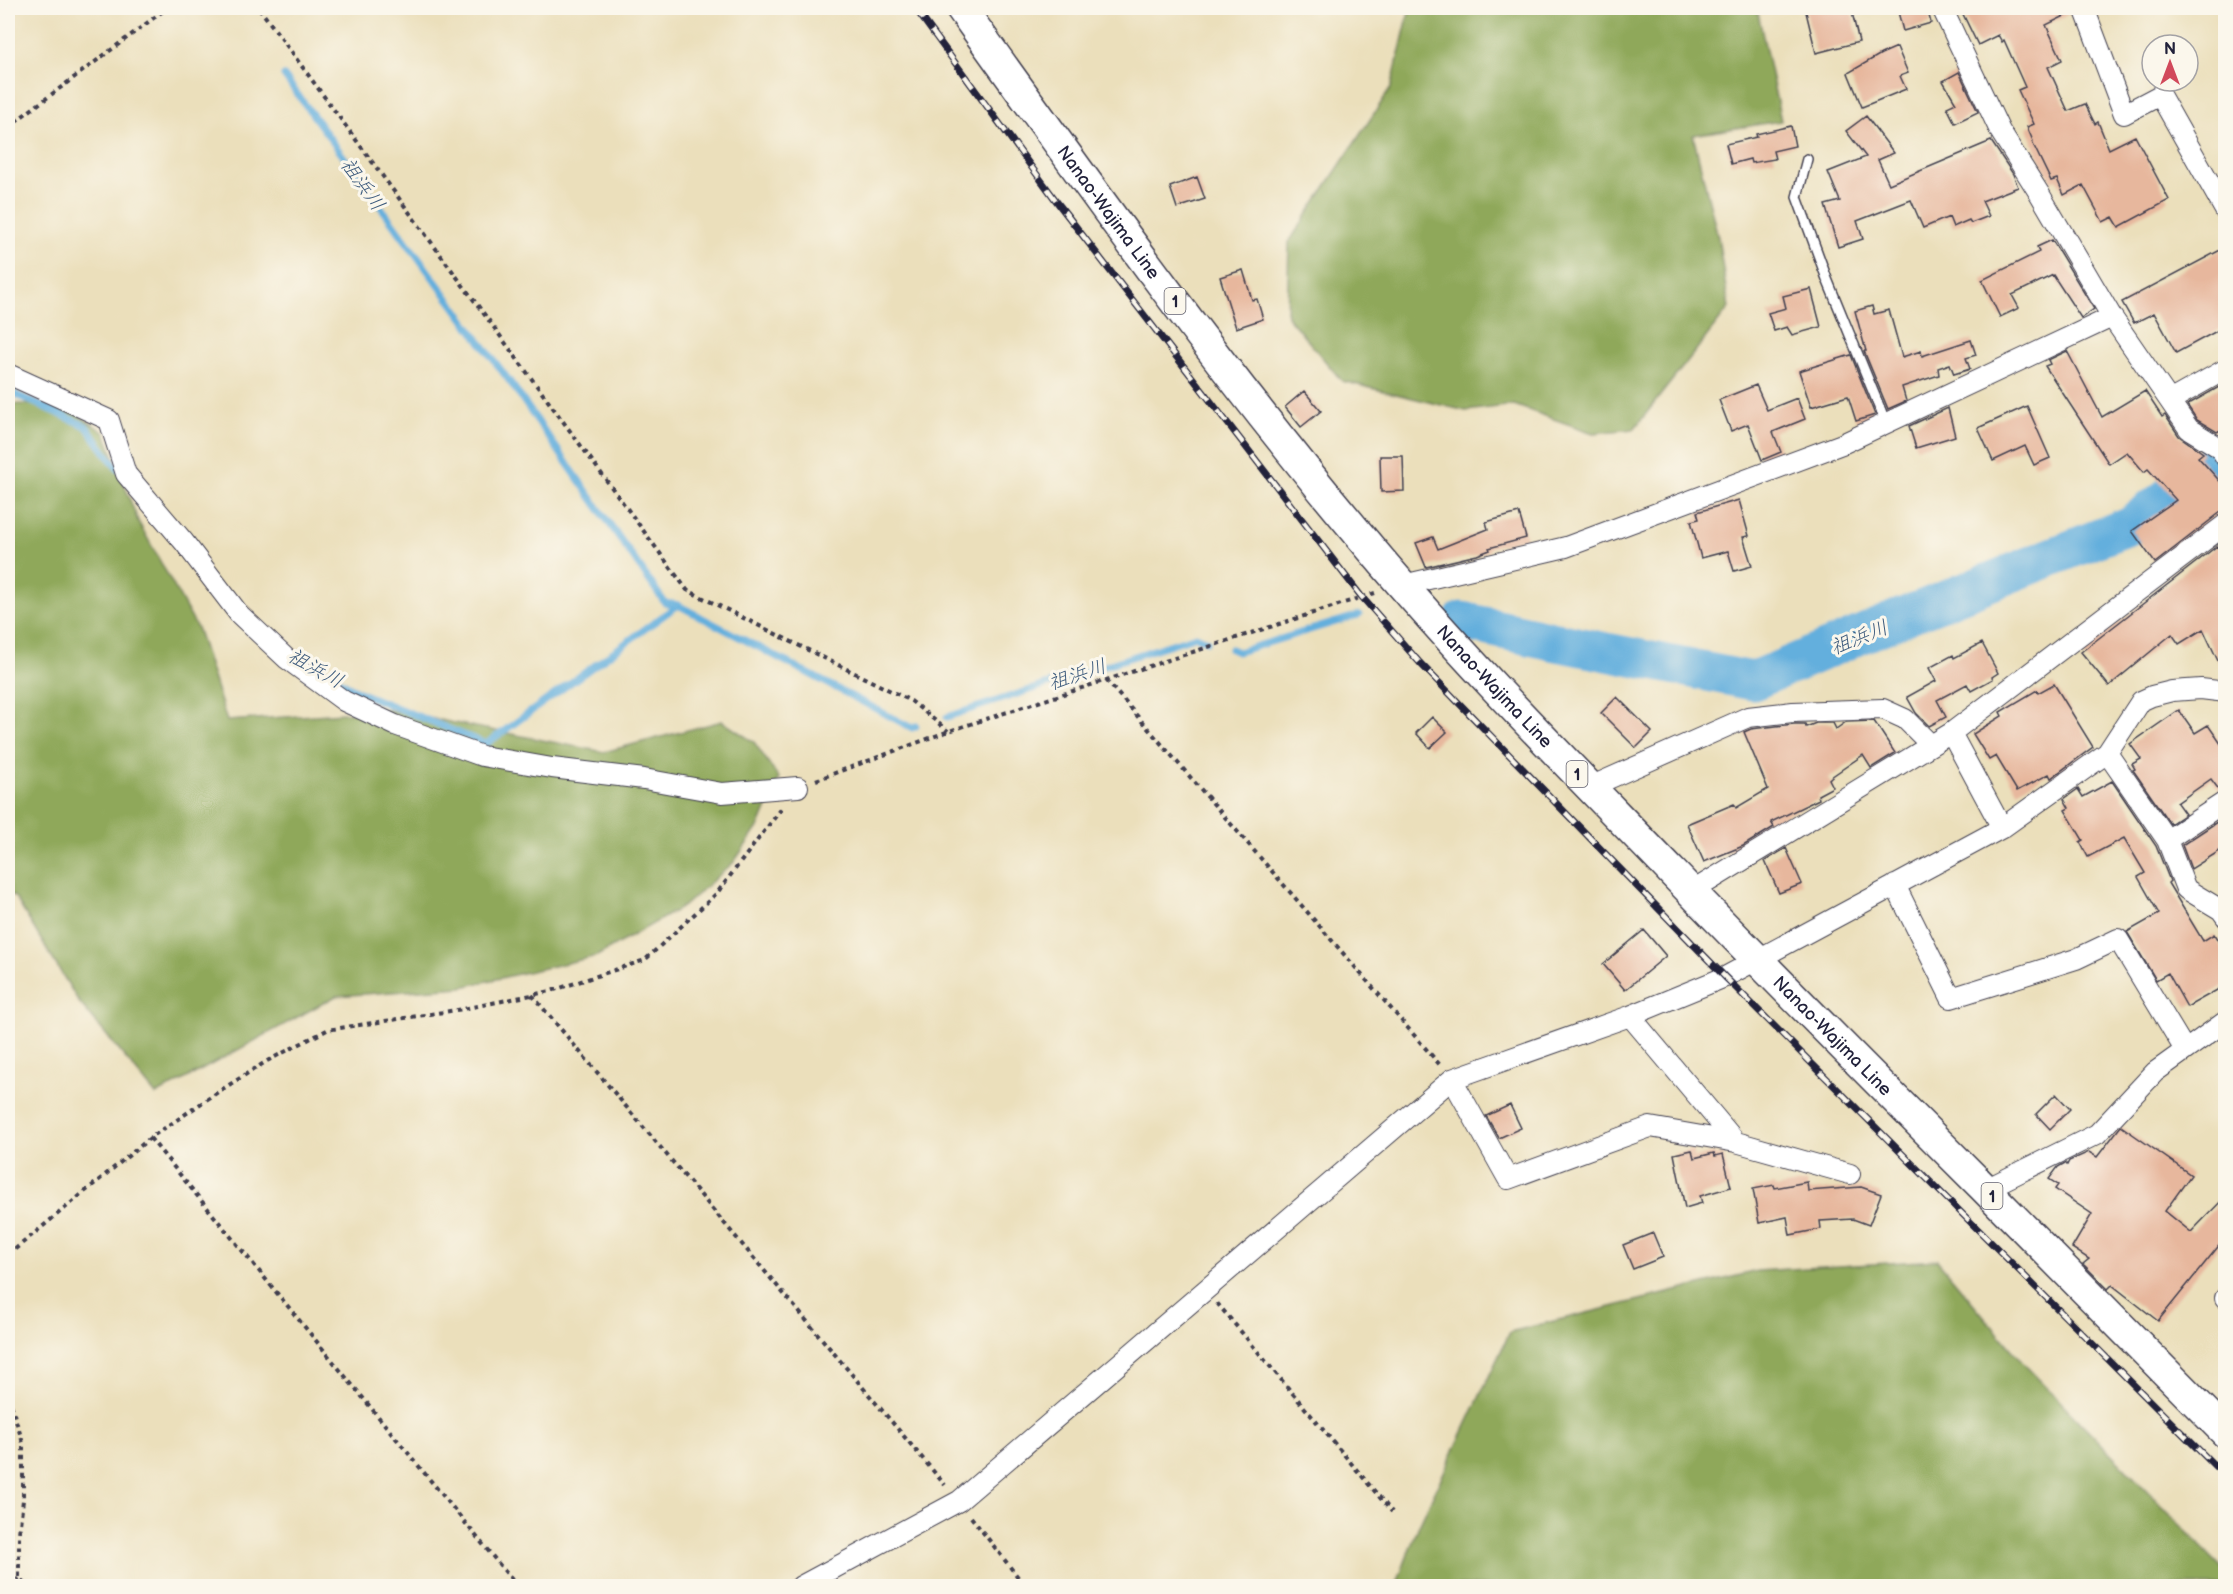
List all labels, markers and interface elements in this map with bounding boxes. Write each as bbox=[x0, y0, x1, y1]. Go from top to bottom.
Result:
north arrow bbox=[2140, 33, 2200, 93]
text: N bbox=[2164, 40, 2176, 59]
street label: Nanao-Wajima Line bbox=[1053, 142, 1164, 283]
water label: 祖浜川 bbox=[335, 153, 390, 216]
road number: 1 bbox=[1164, 288, 1186, 314]
water label: 祖浜川 bbox=[1827, 616, 1892, 660]
street label: Nanao-Wajima Line bbox=[1432, 621, 1557, 753]
water label: 祖浜川 bbox=[283, 644, 348, 694]
water label: 祖浜川 bbox=[1045, 654, 1110, 696]
road number: 1 bbox=[1566, 761, 1588, 787]
street label: Nanao-Wajima Line bbox=[1768, 972, 1896, 1101]
road number: 1 bbox=[1982, 1183, 2002, 1209]

